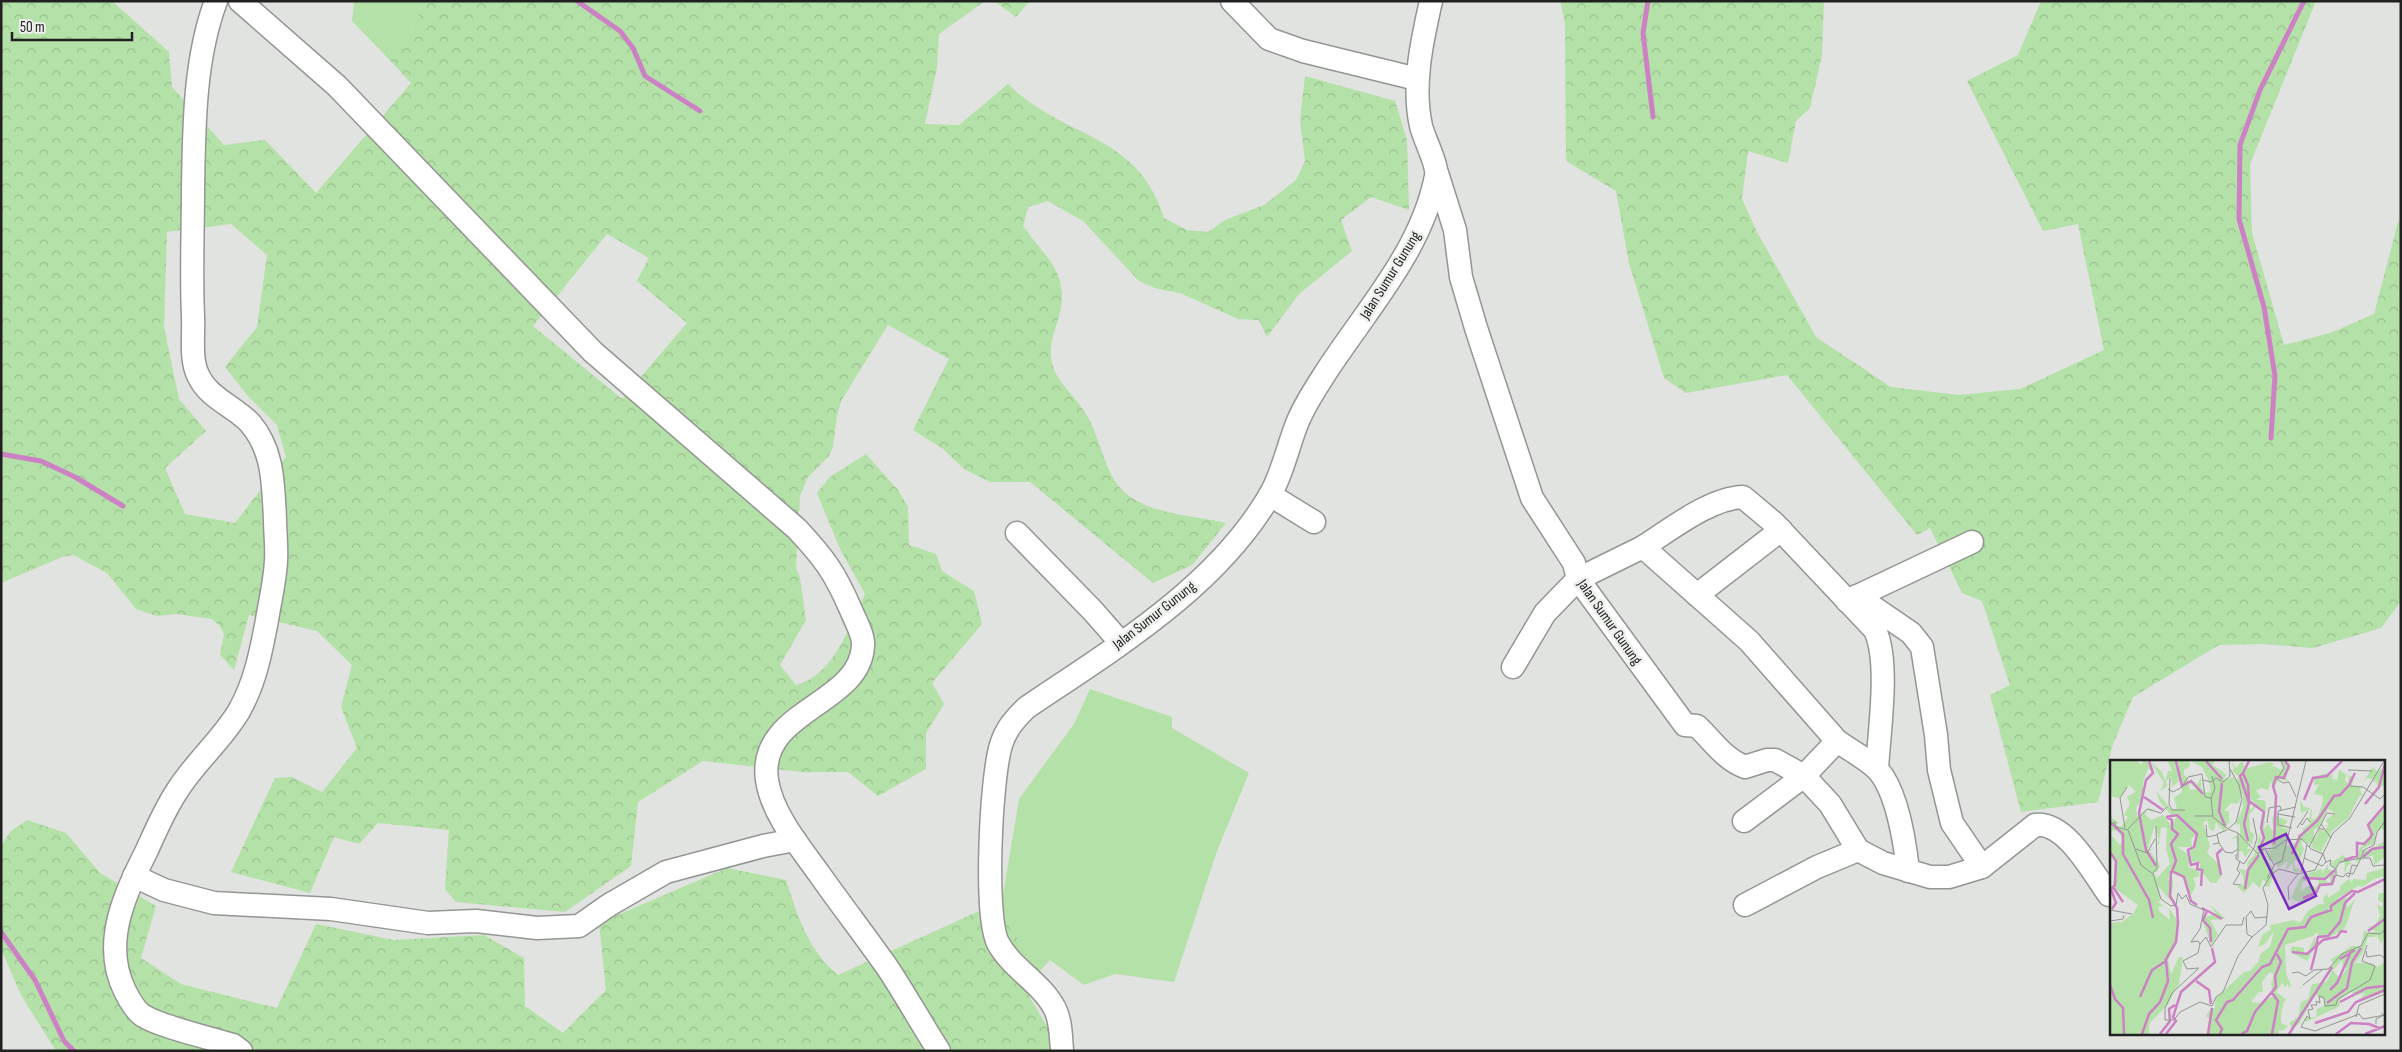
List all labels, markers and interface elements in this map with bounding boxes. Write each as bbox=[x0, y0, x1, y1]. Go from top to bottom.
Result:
scale bar bbox=[12, 10, 132, 42]
text: 50 m bbox=[20, 18, 45, 37]
street label: Jalan Sumur Gunung bbox=[1355, 228, 1425, 324]
street label: Jalan Sumur Gunung bbox=[1572, 575, 1646, 669]
street label: Jalan Sumur Gunung bbox=[1108, 577, 1200, 654]
inset map bbox=[2110, 760, 2384, 1034]

